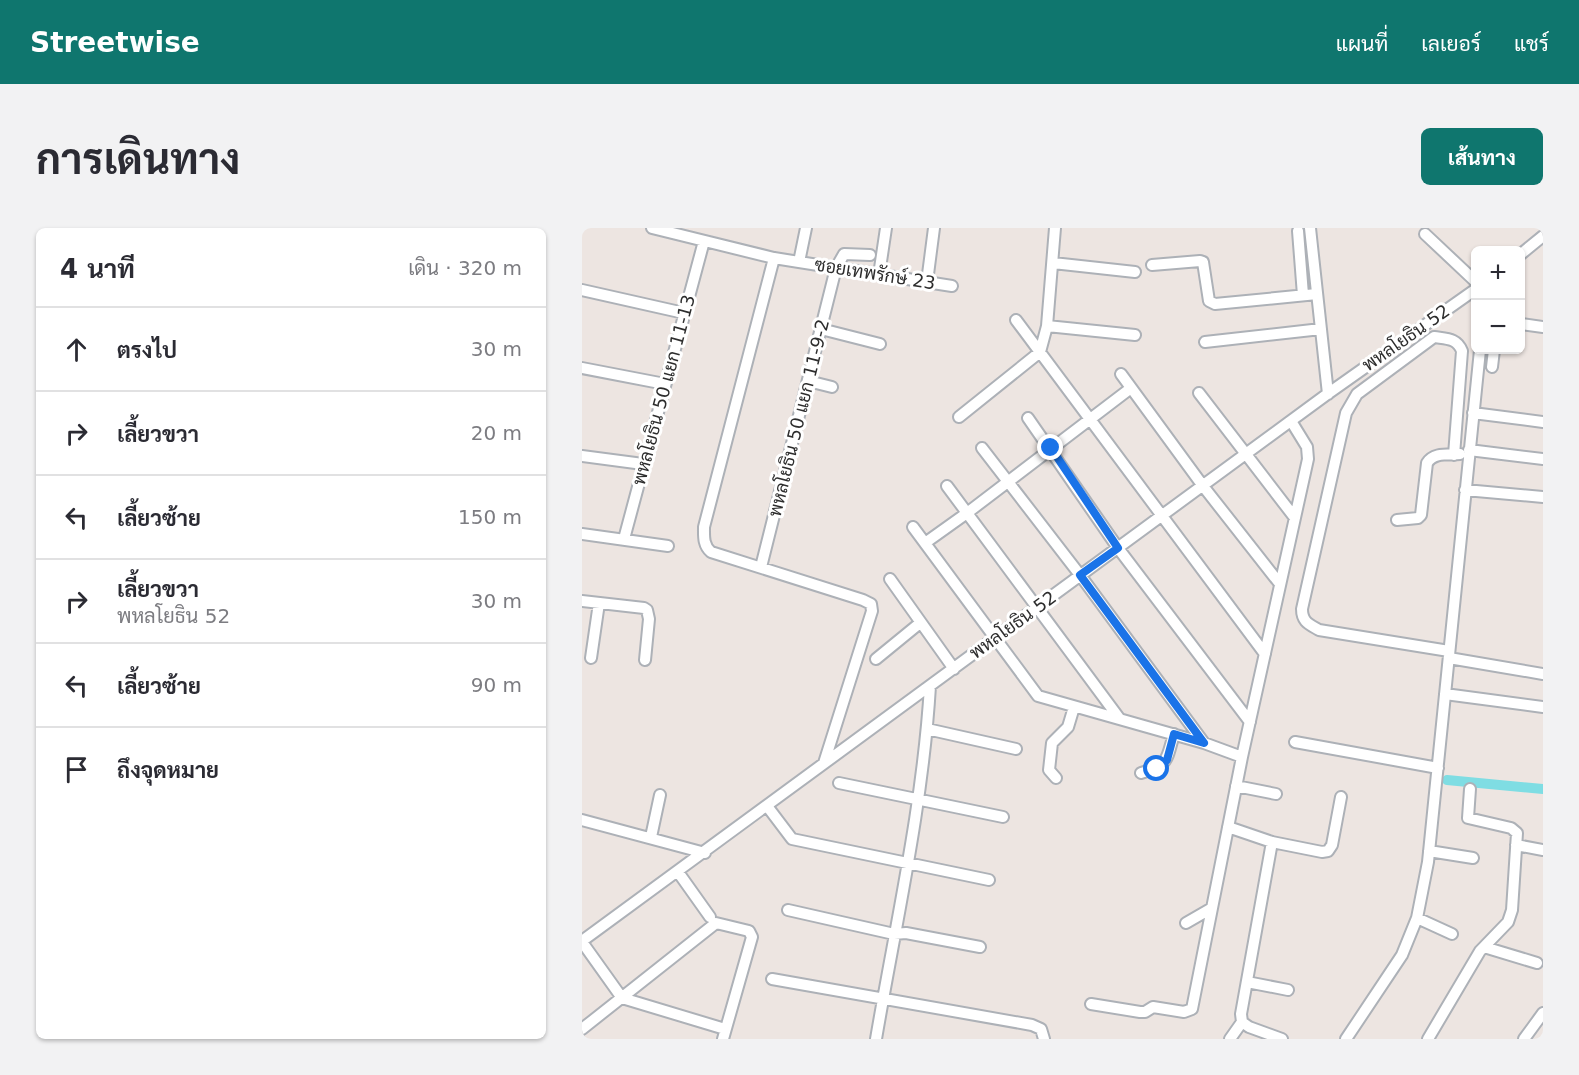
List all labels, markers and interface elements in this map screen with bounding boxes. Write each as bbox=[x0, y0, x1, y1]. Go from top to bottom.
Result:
text: Streetwise bbox=[30, 26, 200, 59]
text: แผนที่ bbox=[1336, 32, 1388, 56]
text: เลเยอร์ bbox=[1421, 32, 1481, 56]
text: แชร์ bbox=[1514, 32, 1549, 56]
button: เส้นทาง bbox=[1421, 128, 1543, 185]
text: การเดินทาง bbox=[36, 135, 240, 184]
map controls bbox=[1471, 246, 1525, 354]
button: + bbox=[1471, 246, 1525, 300]
street label: ซอยเทพรักษ์ 23 bbox=[813, 252, 937, 293]
text: 4 นาที bbox=[60, 254, 135, 284]
text: เดิน · 320 m bbox=[408, 256, 522, 280]
street label: พหลโยธิน 50 แยก 11-13 bbox=[626, 292, 699, 488]
street label: พหลโยธิน 52 bbox=[1357, 298, 1453, 375]
button: − bbox=[1471, 300, 1525, 354]
street label: พหลโยธิน 50 แยก 11-9-2 bbox=[762, 316, 833, 519]
icon: ahead bbox=[60, 333, 93, 366]
text: 30 m bbox=[471, 337, 522, 361]
text: ตรงไป bbox=[117, 338, 177, 363]
icon: right bbox=[60, 417, 93, 450]
text: 20 m bbox=[471, 421, 522, 445]
text: เลี้ยวขวา bbox=[117, 422, 199, 447]
route end bbox=[1037, 434, 1063, 460]
icon: left bbox=[60, 501, 93, 534]
text: 150 m bbox=[458, 505, 522, 529]
text: เลี้ยวซ้าย bbox=[117, 506, 201, 531]
text: เลี้ยวขวา bbox=[117, 577, 199, 602]
icon: right bbox=[60, 585, 93, 618]
street label: พหลโยธิน 52 bbox=[964, 585, 1060, 663]
text: 30 m bbox=[471, 589, 522, 613]
text: พหลโยธิน 52 bbox=[117, 604, 230, 628]
icon: left bbox=[60, 669, 93, 702]
text: 90 m bbox=[471, 673, 522, 697]
text: เลี้ยวซ้าย bbox=[117, 674, 201, 699]
icon: arrive bbox=[60, 753, 93, 786]
route start bbox=[1143, 755, 1169, 781]
text: ถึงจุดหมาย bbox=[117, 758, 219, 783]

